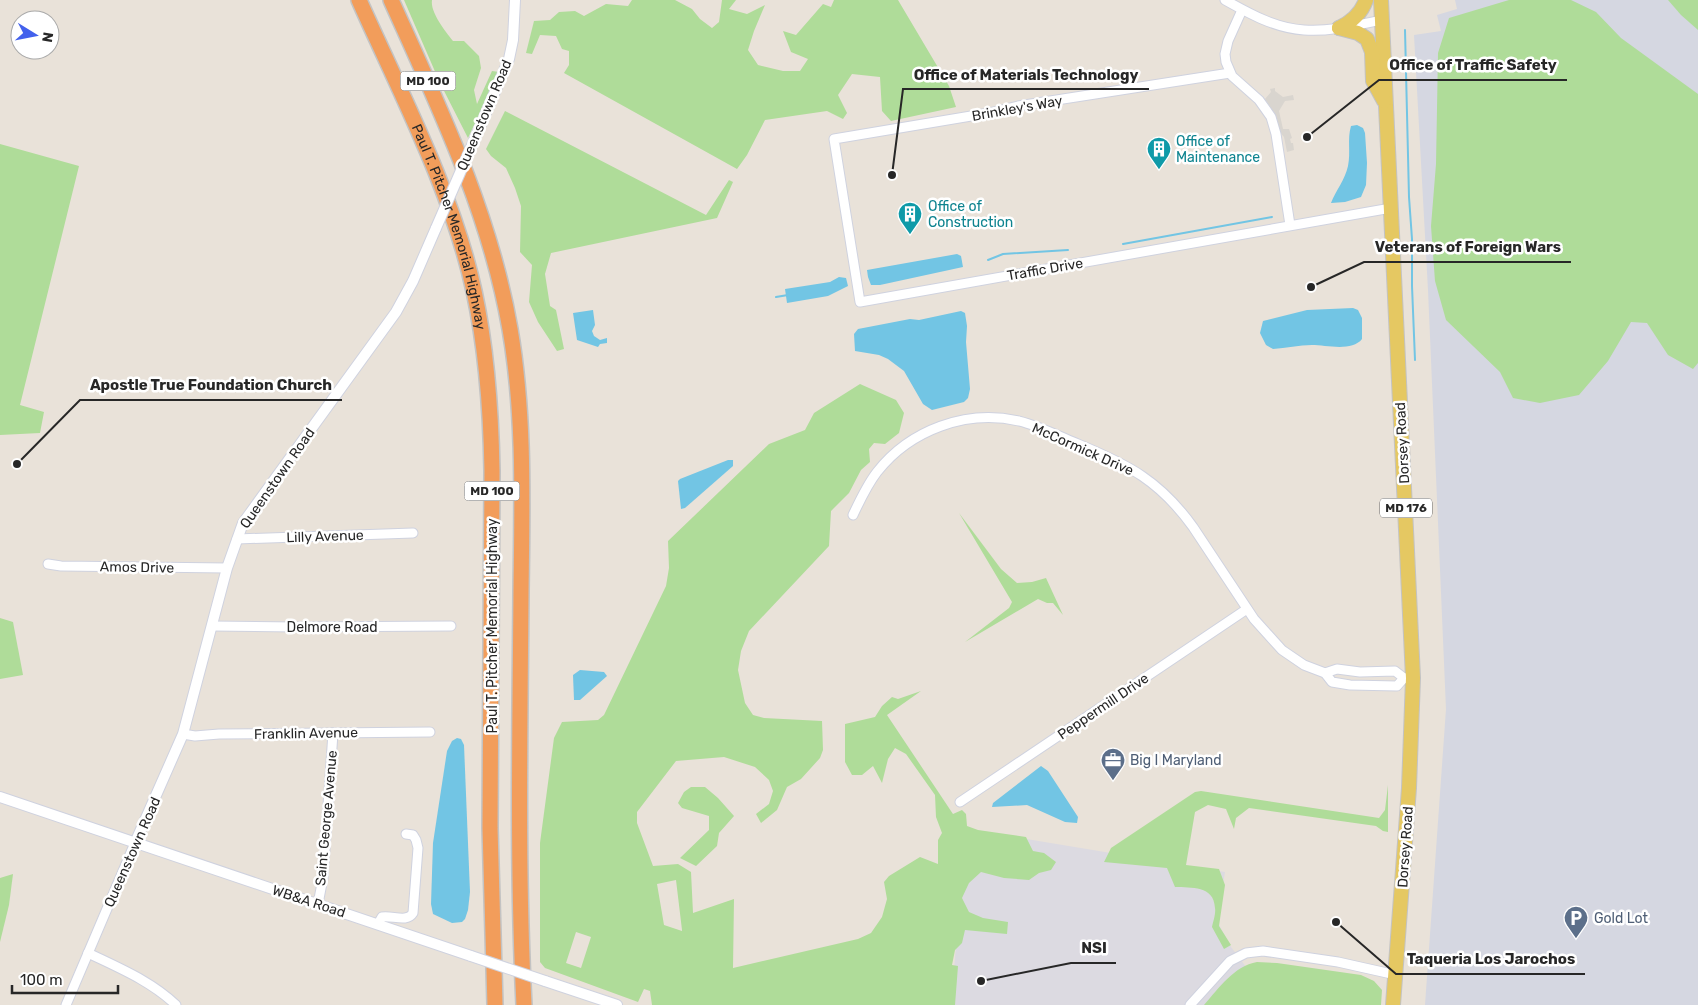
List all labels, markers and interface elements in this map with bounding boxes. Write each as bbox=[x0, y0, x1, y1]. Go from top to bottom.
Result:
north arrow bbox=[10, 10, 60, 60]
text: N bbox=[38, 31, 57, 44]
callout: Office of Traffic Safety bbox=[1379, 50, 1567, 80]
text: Office of Traffic Safety bbox=[1389, 56, 1557, 74]
street label: Queenstown Road bbox=[453, 57, 516, 173]
callout: Office of Materials Technology bbox=[903, 59, 1149, 89]
text: Office of Materials Technology bbox=[914, 66, 1138, 84]
road number: MD 100 bbox=[400, 72, 456, 90]
street label: Brinkley's Way bbox=[970, 92, 1064, 125]
street label: Paul T. Pitcher Memorial Highway bbox=[408, 122, 489, 331]
place label: Office of Maintenance bbox=[1176, 133, 1260, 166]
building icon: Office of Maintenance bbox=[1146, 136, 1172, 170]
place label: Office of Construction bbox=[928, 198, 1013, 231]
building icon: Office of Construction bbox=[897, 201, 923, 235]
callout: Veterans of Foreign Wars bbox=[1364, 232, 1571, 262]
text: Veterans of Foreign Wars bbox=[1375, 238, 1561, 256]
street label: Traffic Drive bbox=[1006, 254, 1084, 285]
callout: Apostle True Foundation Church bbox=[80, 370, 342, 400]
text: Apostle True Foundation Church bbox=[90, 376, 332, 394]
street label: Dorsey Road bbox=[1392, 402, 1413, 484]
street label: McCormick Drive bbox=[1029, 419, 1136, 480]
street label: Queenstown Road bbox=[236, 425, 318, 532]
road number: MD 100 bbox=[464, 482, 520, 501]
road number: MD 176 bbox=[1380, 498, 1432, 518]
street label: Paul T. Pitcher Memorial Highway bbox=[484, 518, 501, 734]
street label: Lilly Avenue bbox=[286, 527, 364, 546]
street label: Amos Drive bbox=[100, 558, 174, 577]
street label: Delmore Road bbox=[286, 619, 378, 636]
street label: Peppermill Drive bbox=[1054, 670, 1152, 743]
street label: Franklin Avenue bbox=[254, 724, 358, 743]
office icon: Big I Maryland bbox=[1100, 747, 1126, 781]
street label: Saint George Avenue bbox=[312, 749, 341, 887]
place label: Big I Maryland bbox=[1130, 752, 1222, 769]
street label: Queenstown Road bbox=[101, 794, 164, 910]
street label: Dorsey Road bbox=[1394, 806, 1417, 888]
street label: WB&A Road bbox=[270, 882, 348, 921]
parking icon: Gold Lot bbox=[1563, 905, 1589, 939]
place label: Gold Lot bbox=[1594, 910, 1648, 927]
callout: NSI bbox=[1071, 933, 1116, 963]
text: NSI bbox=[1081, 939, 1107, 957]
callout: Taqueria Los Jarochos bbox=[1396, 944, 1585, 974]
text: Taqueria Los Jarochos bbox=[1407, 950, 1575, 968]
scale bar bbox=[12, 962, 119, 994]
text: 100 m bbox=[20, 971, 62, 989]

